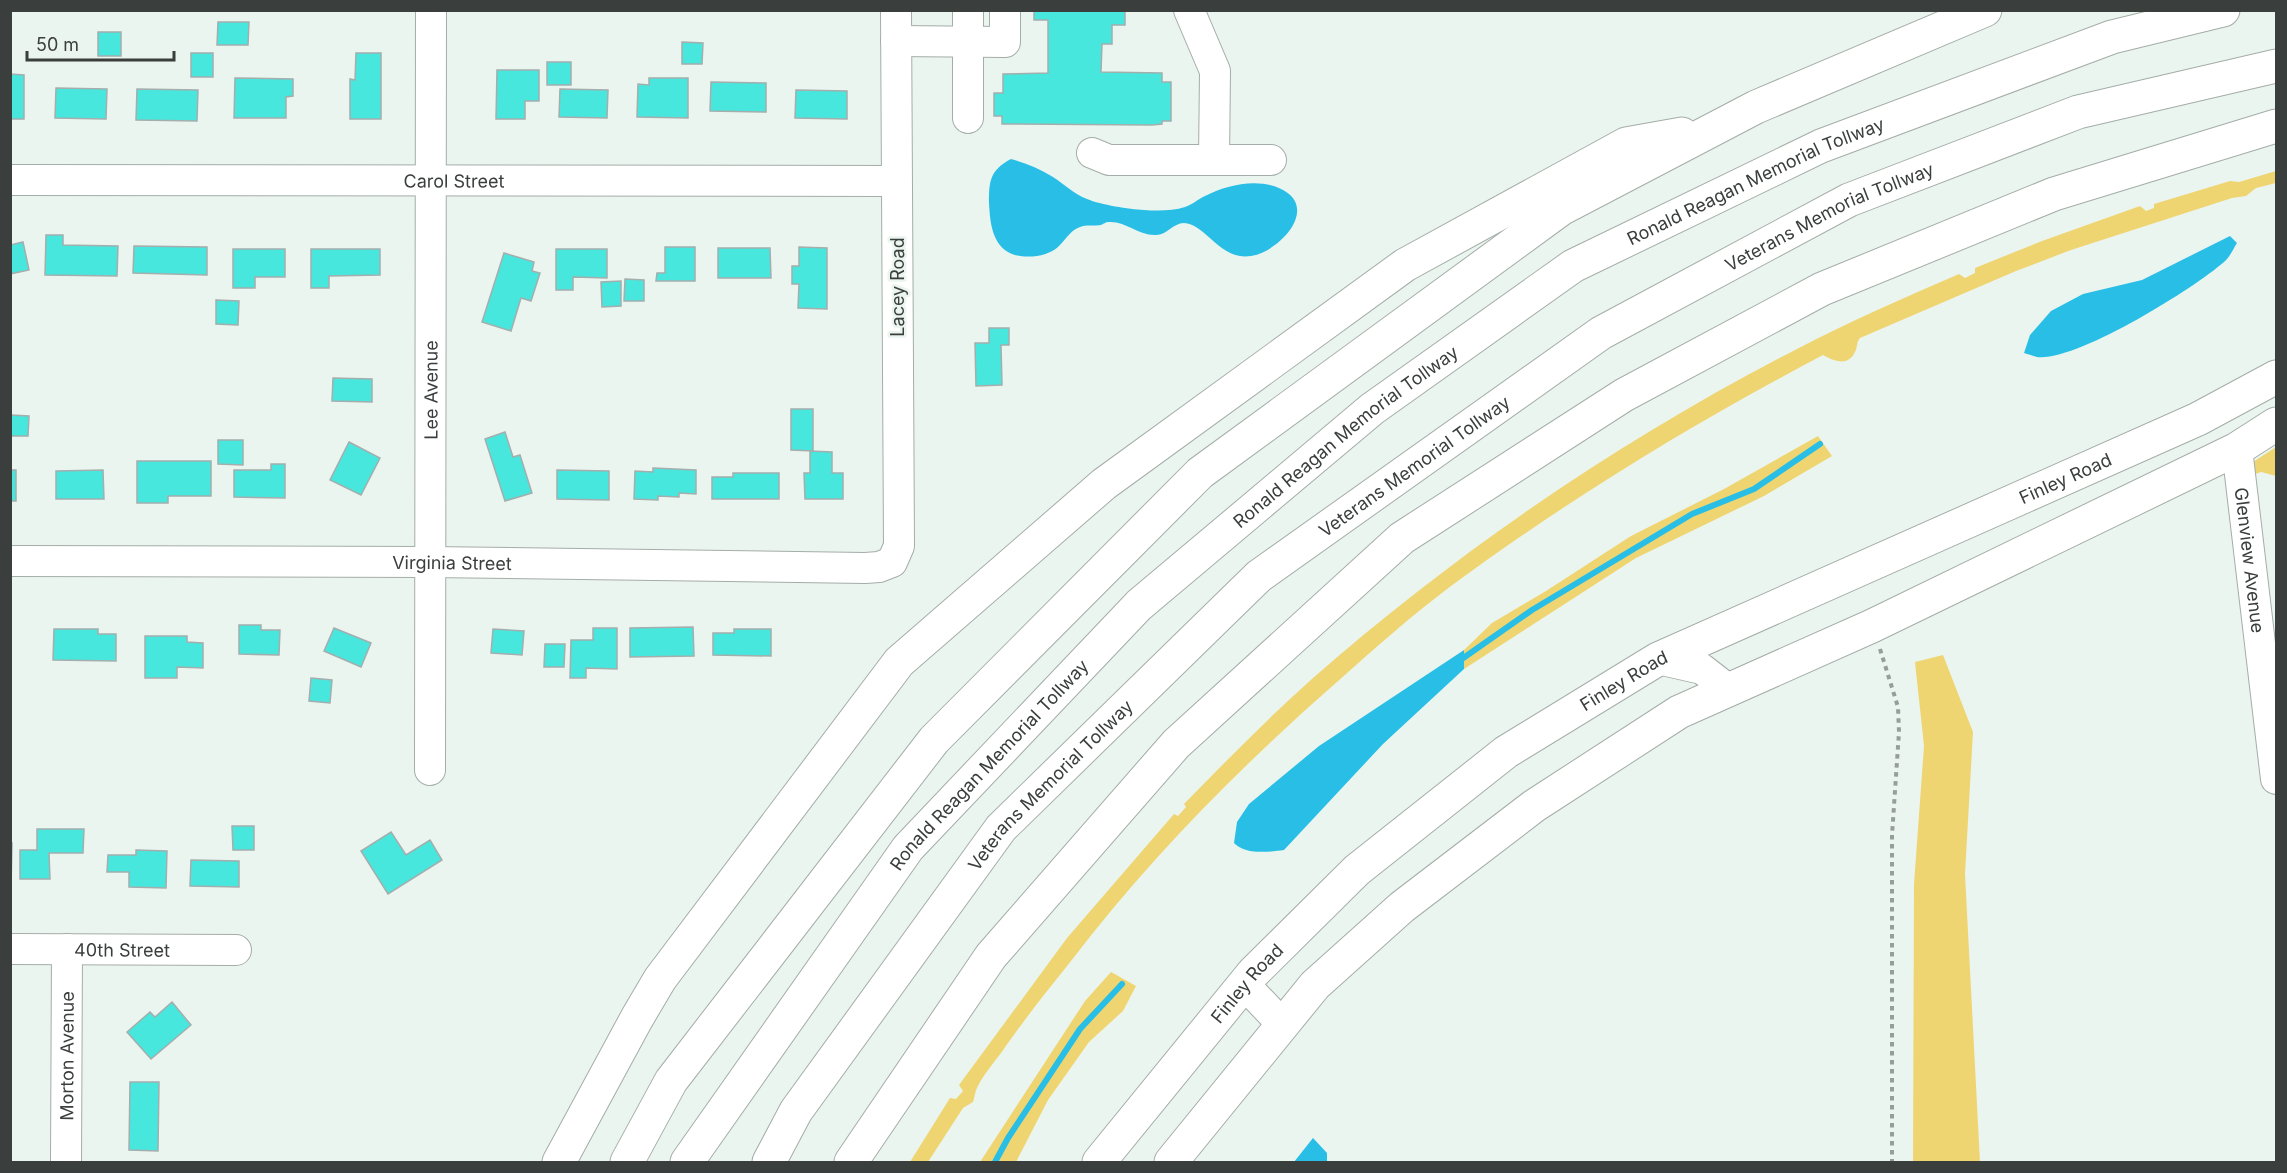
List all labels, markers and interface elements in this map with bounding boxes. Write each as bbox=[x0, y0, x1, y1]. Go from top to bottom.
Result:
scale bar bbox=[27, 24, 174, 62]
text: 50 m bbox=[36, 34, 79, 55]
street label: Ronald Reagan Memorial Tollway bbox=[1623, 113, 1887, 249]
street label: Veterans Memorial Tollway bbox=[1721, 158, 1937, 275]
street label: Carol Street bbox=[404, 170, 505, 191]
street label: Lacey Road bbox=[887, 237, 908, 337]
street label: Lee Avenue bbox=[420, 340, 441, 440]
street label: Ronald Reagan Memorial Tollway bbox=[1229, 341, 1462, 532]
street label: Veterans Memorial Tollway bbox=[1315, 391, 1513, 541]
street label: Finley Road bbox=[2016, 448, 2115, 508]
street label: Glenview Avenue bbox=[2231, 486, 2269, 634]
street label: Virginia Street bbox=[392, 551, 512, 574]
street label: Finley Road bbox=[1576, 646, 1670, 715]
street label: Ronald Reagan Memorial Tollway bbox=[885, 655, 1092, 874]
street label: Veterans Memorial Tollway bbox=[963, 695, 1137, 874]
street label: 40th Street bbox=[74, 939, 170, 960]
street label: Finley Road bbox=[1206, 939, 1287, 1027]
street label: Morton Avenue bbox=[56, 991, 77, 1121]

